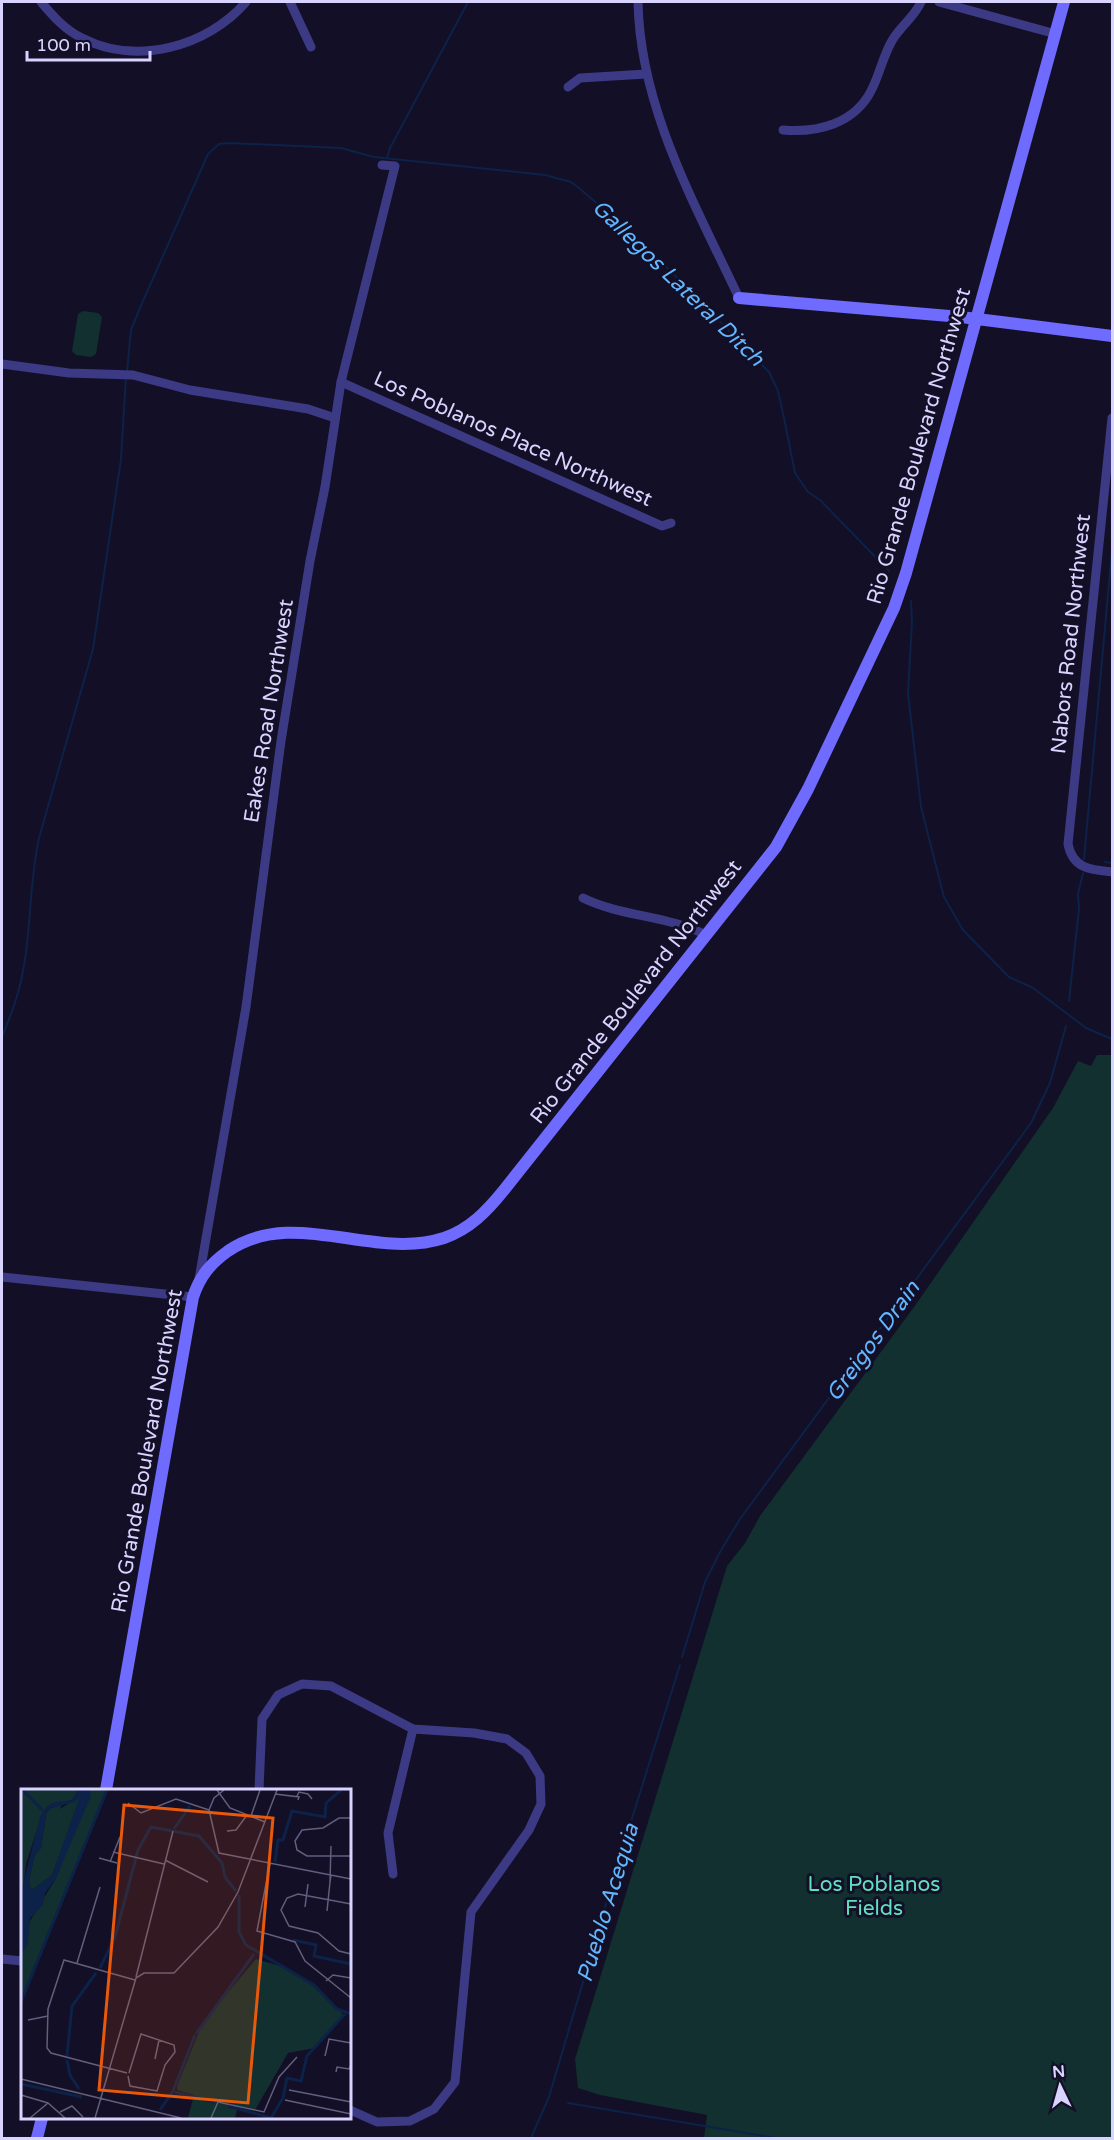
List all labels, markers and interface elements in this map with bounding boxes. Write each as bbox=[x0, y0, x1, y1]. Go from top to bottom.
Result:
scale bar bbox=[27, 24, 150, 62]
text: 100 m bbox=[36, 34, 91, 56]
water label: Gallegos Lateral Ditch bbox=[587, 194, 770, 372]
street label: Rio Grande Boulevard Northwest bbox=[862, 285, 976, 607]
street label: Los Poblanos Place Northwest bbox=[370, 366, 656, 512]
street label: Nabors Road Northwest bbox=[1046, 513, 1096, 755]
street label: Eakes Road Northwest bbox=[239, 597, 299, 825]
street label: Rio Grande Boulevard Northwest bbox=[525, 855, 747, 1129]
water label: Greigos Drain bbox=[821, 1275, 926, 1406]
street label: Rio Grande Boulevard Northwest bbox=[106, 1287, 188, 1615]
inset map bbox=[21, 1789, 351, 2119]
water label: Pueblo Acequia bbox=[572, 1820, 645, 1985]
park label: Los Poblanos Fields bbox=[808, 1872, 940, 1921]
north arrow bbox=[1030, 2056, 1090, 2116]
text: N bbox=[1052, 2062, 1066, 2083]

